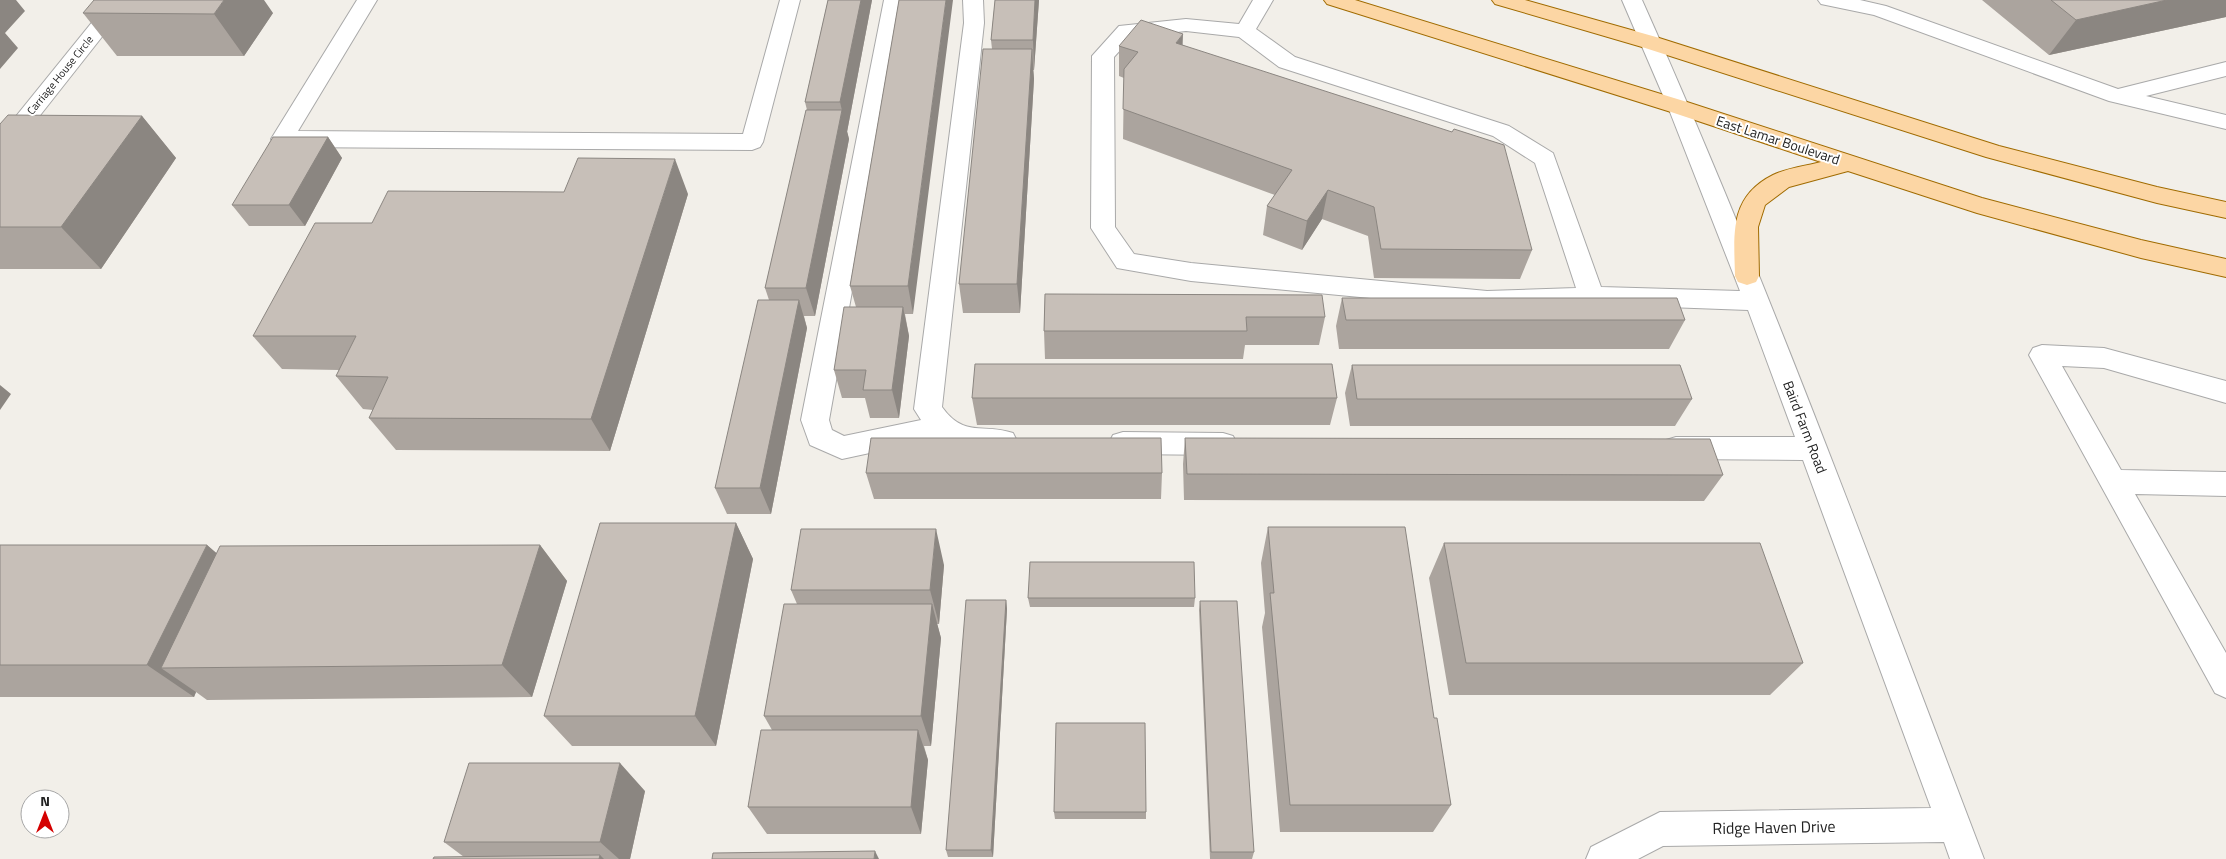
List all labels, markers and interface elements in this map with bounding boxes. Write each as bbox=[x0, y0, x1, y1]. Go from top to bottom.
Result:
street label: Carriage House Circle bbox=[23, 32, 97, 118]
street label: East Lamar Boulevard bbox=[1714, 110, 1843, 169]
street label: Baird Farm Road bbox=[1778, 377, 1833, 476]
north arrow bbox=[20, 789, 70, 839]
text: N bbox=[40, 790, 50, 811]
street label: Ridge Haven Drive bbox=[1712, 814, 1836, 840]

